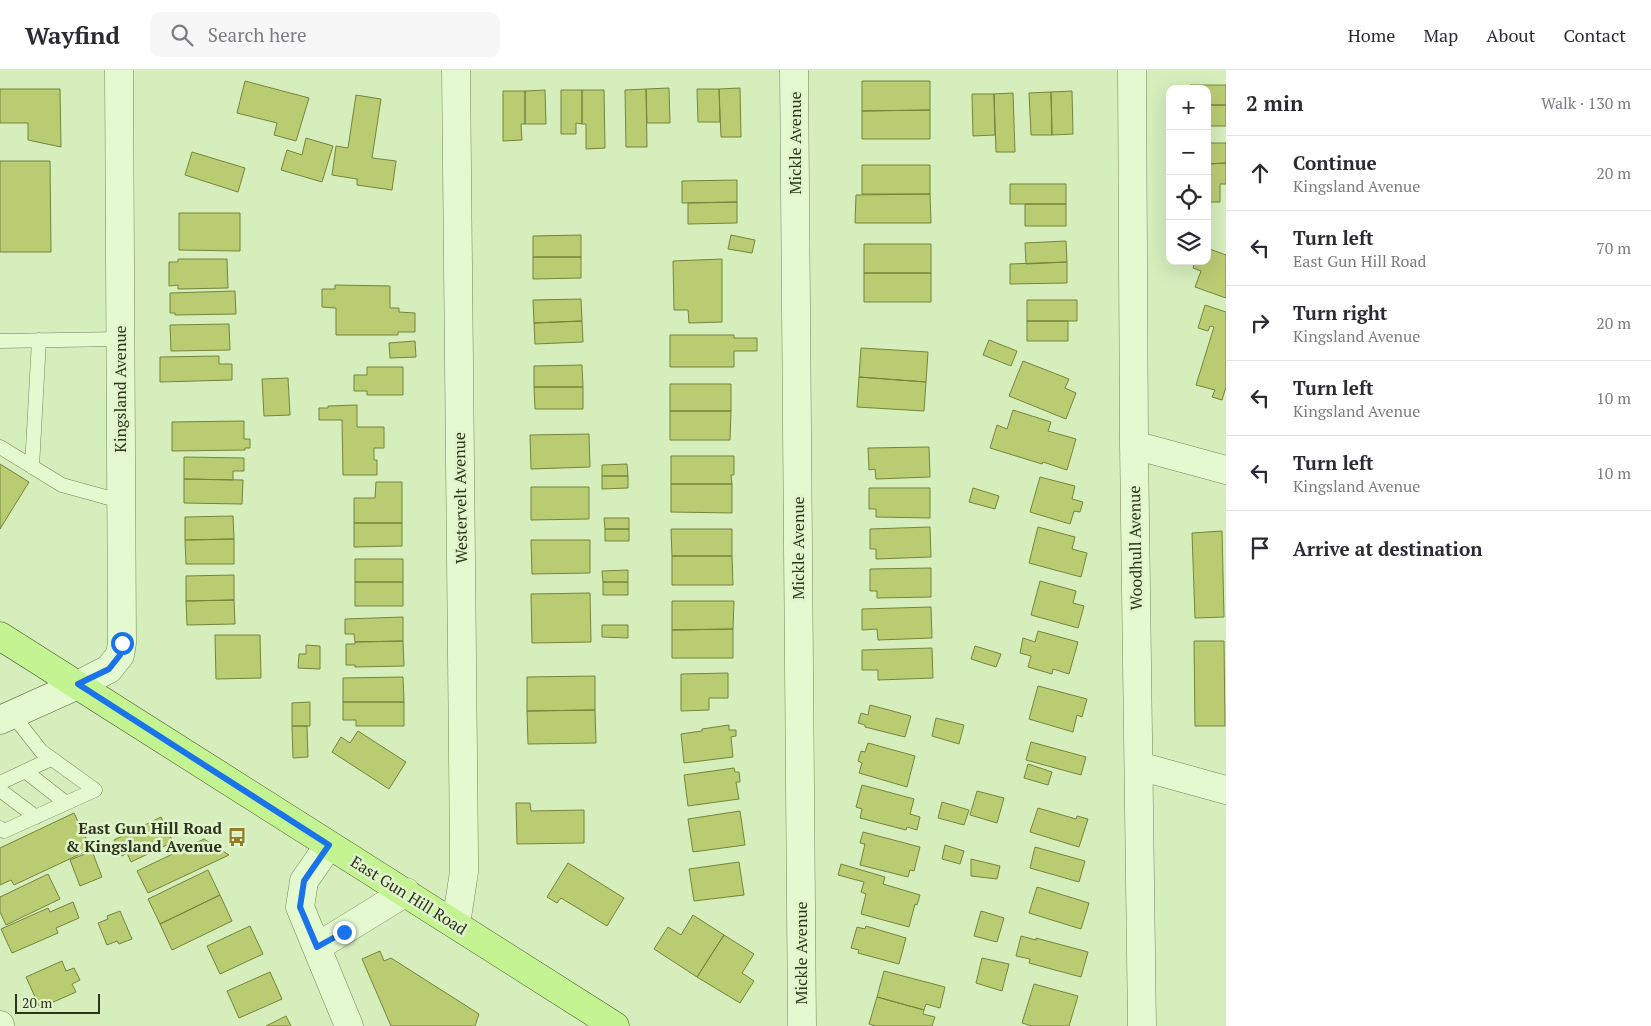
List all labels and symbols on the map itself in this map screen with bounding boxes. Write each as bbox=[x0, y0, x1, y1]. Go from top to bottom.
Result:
street label: Mickle Avenue bbox=[784, 91, 806, 195]
street label: Kingsland Avenue bbox=[109, 325, 131, 453]
street label: Westervelt Avenue bbox=[448, 432, 472, 564]
street label: Woodhull Avenue bbox=[1123, 485, 1147, 611]
street label: Mickle Avenue bbox=[787, 496, 809, 600]
route start bbox=[111, 632, 134, 655]
place label: East Gun Hill Road & Kingsland Avenue bbox=[66, 817, 222, 857]
bus stop icon: East Gun Hill Road & Kingsland Avenue bbox=[226, 826, 248, 848]
street label: East Gun Hill Road bbox=[347, 850, 471, 940]
street label: Mickle Avenue bbox=[790, 901, 812, 1005]
route end bbox=[333, 921, 356, 944]
scale bar bbox=[15, 991, 100, 1014]

